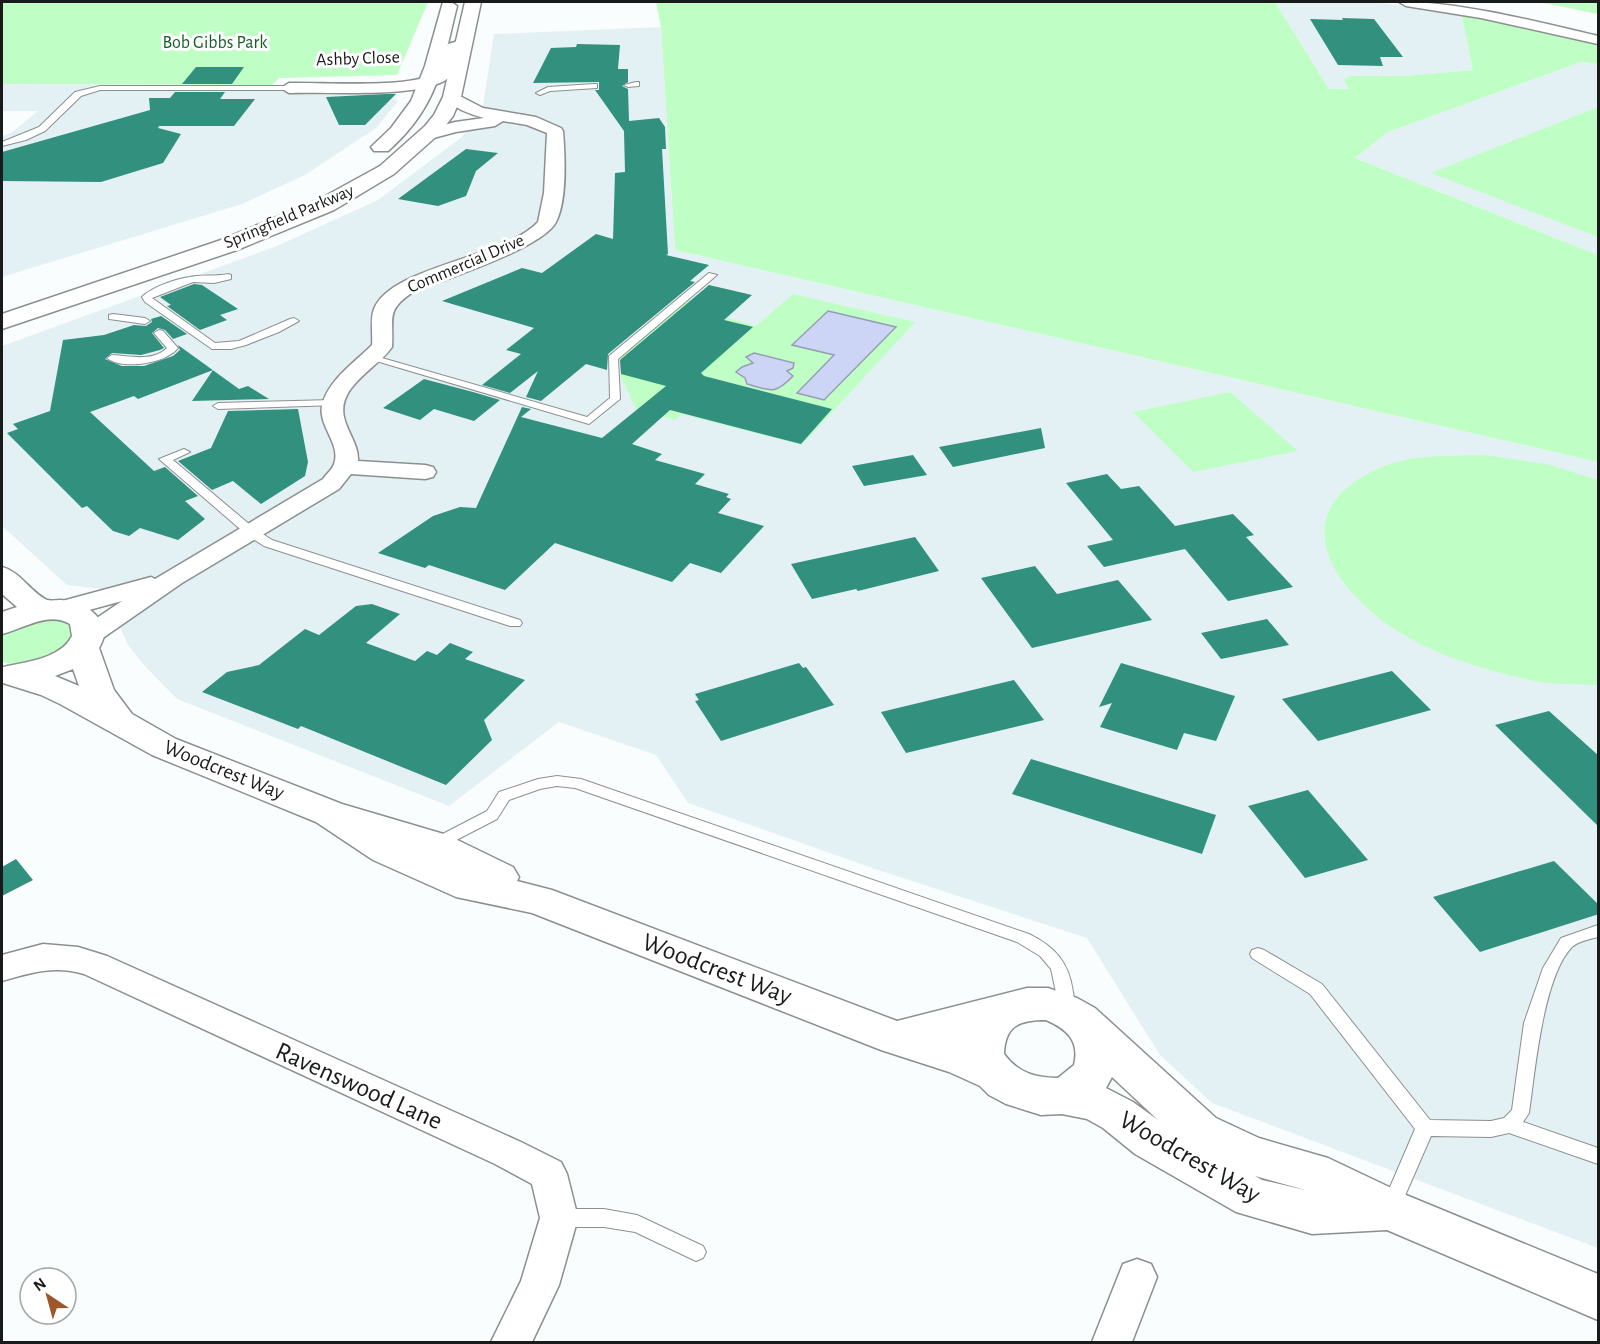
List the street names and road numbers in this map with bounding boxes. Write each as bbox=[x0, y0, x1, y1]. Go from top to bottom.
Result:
street label: Ashby Close bbox=[316, 49, 400, 69]
street label: Springfield Parkway bbox=[221, 181, 357, 253]
street label: Commercial Drive bbox=[405, 231, 527, 297]
street label: Woodcrest Way bbox=[161, 736, 287, 804]
street label: Woodcrest Way bbox=[639, 929, 795, 1009]
street label: Ravenswood Lane bbox=[272, 1038, 446, 1134]
street label: Woodcrest Way bbox=[1115, 1106, 1265, 1208]

